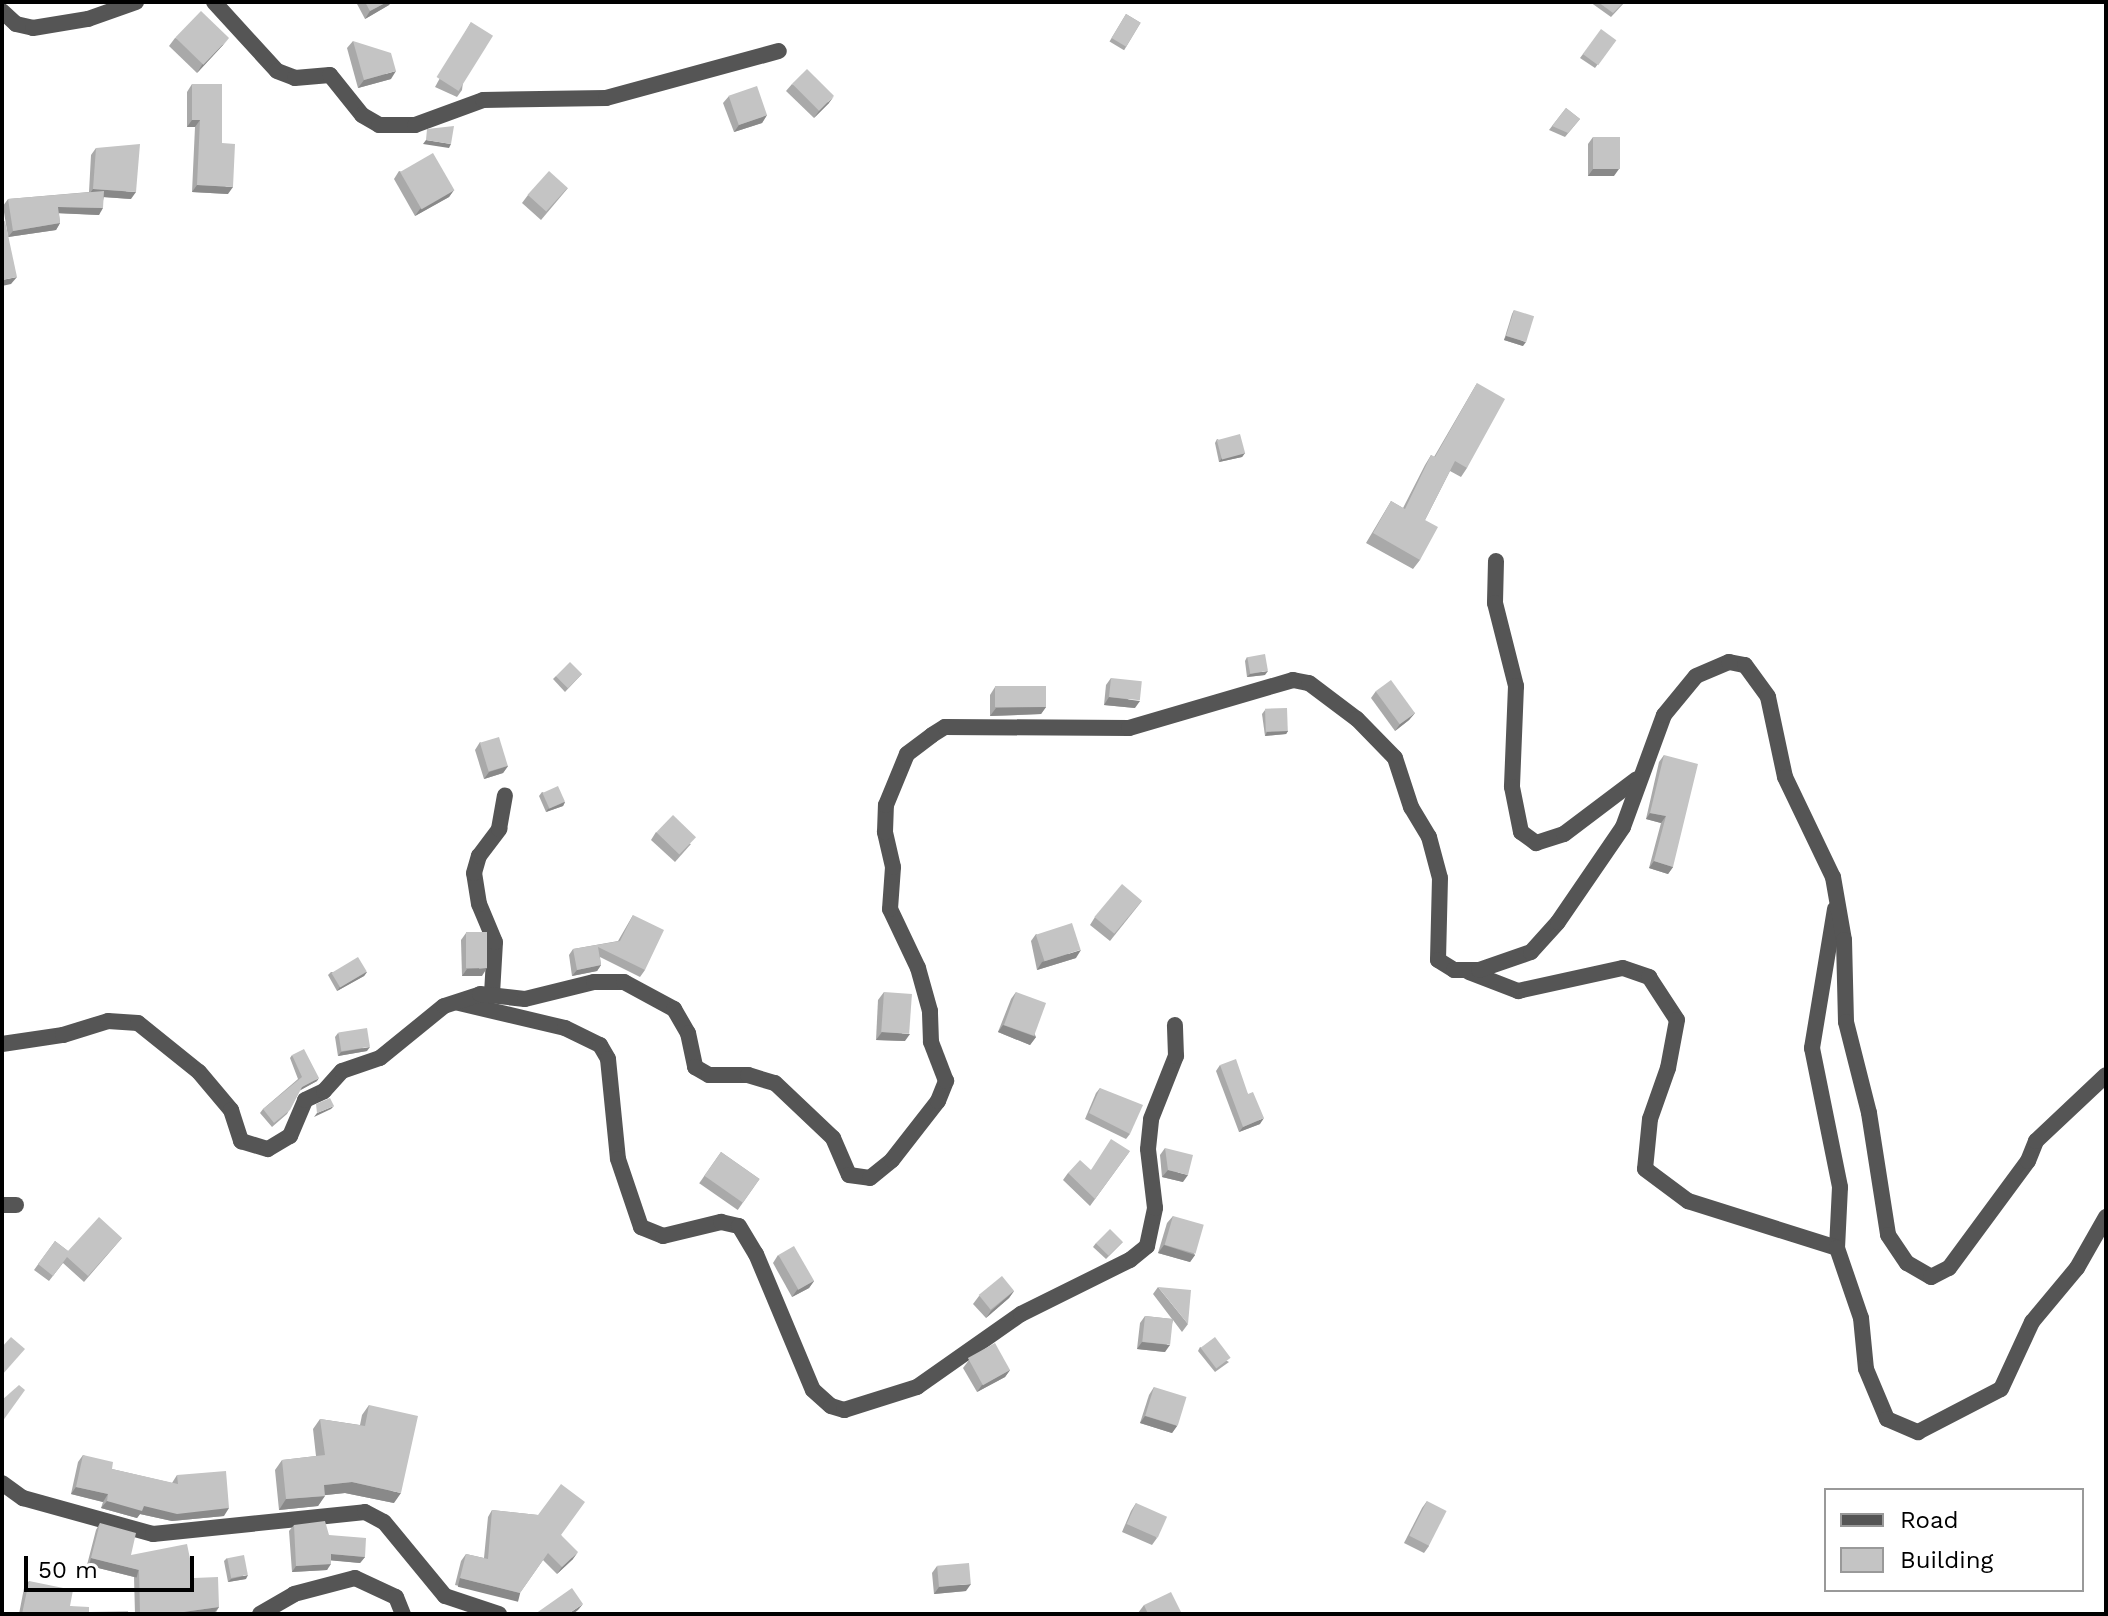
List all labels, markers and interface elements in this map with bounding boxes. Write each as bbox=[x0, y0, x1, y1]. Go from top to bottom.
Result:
legend bbox=[1824, 1488, 2084, 1592]
text: Road bbox=[1900, 1506, 1959, 1534]
scale bar bbox=[28, 1540, 198, 1590]
text: Building bbox=[1900, 1546, 1993, 1574]
text: 50 m bbox=[38, 1556, 98, 1584]

